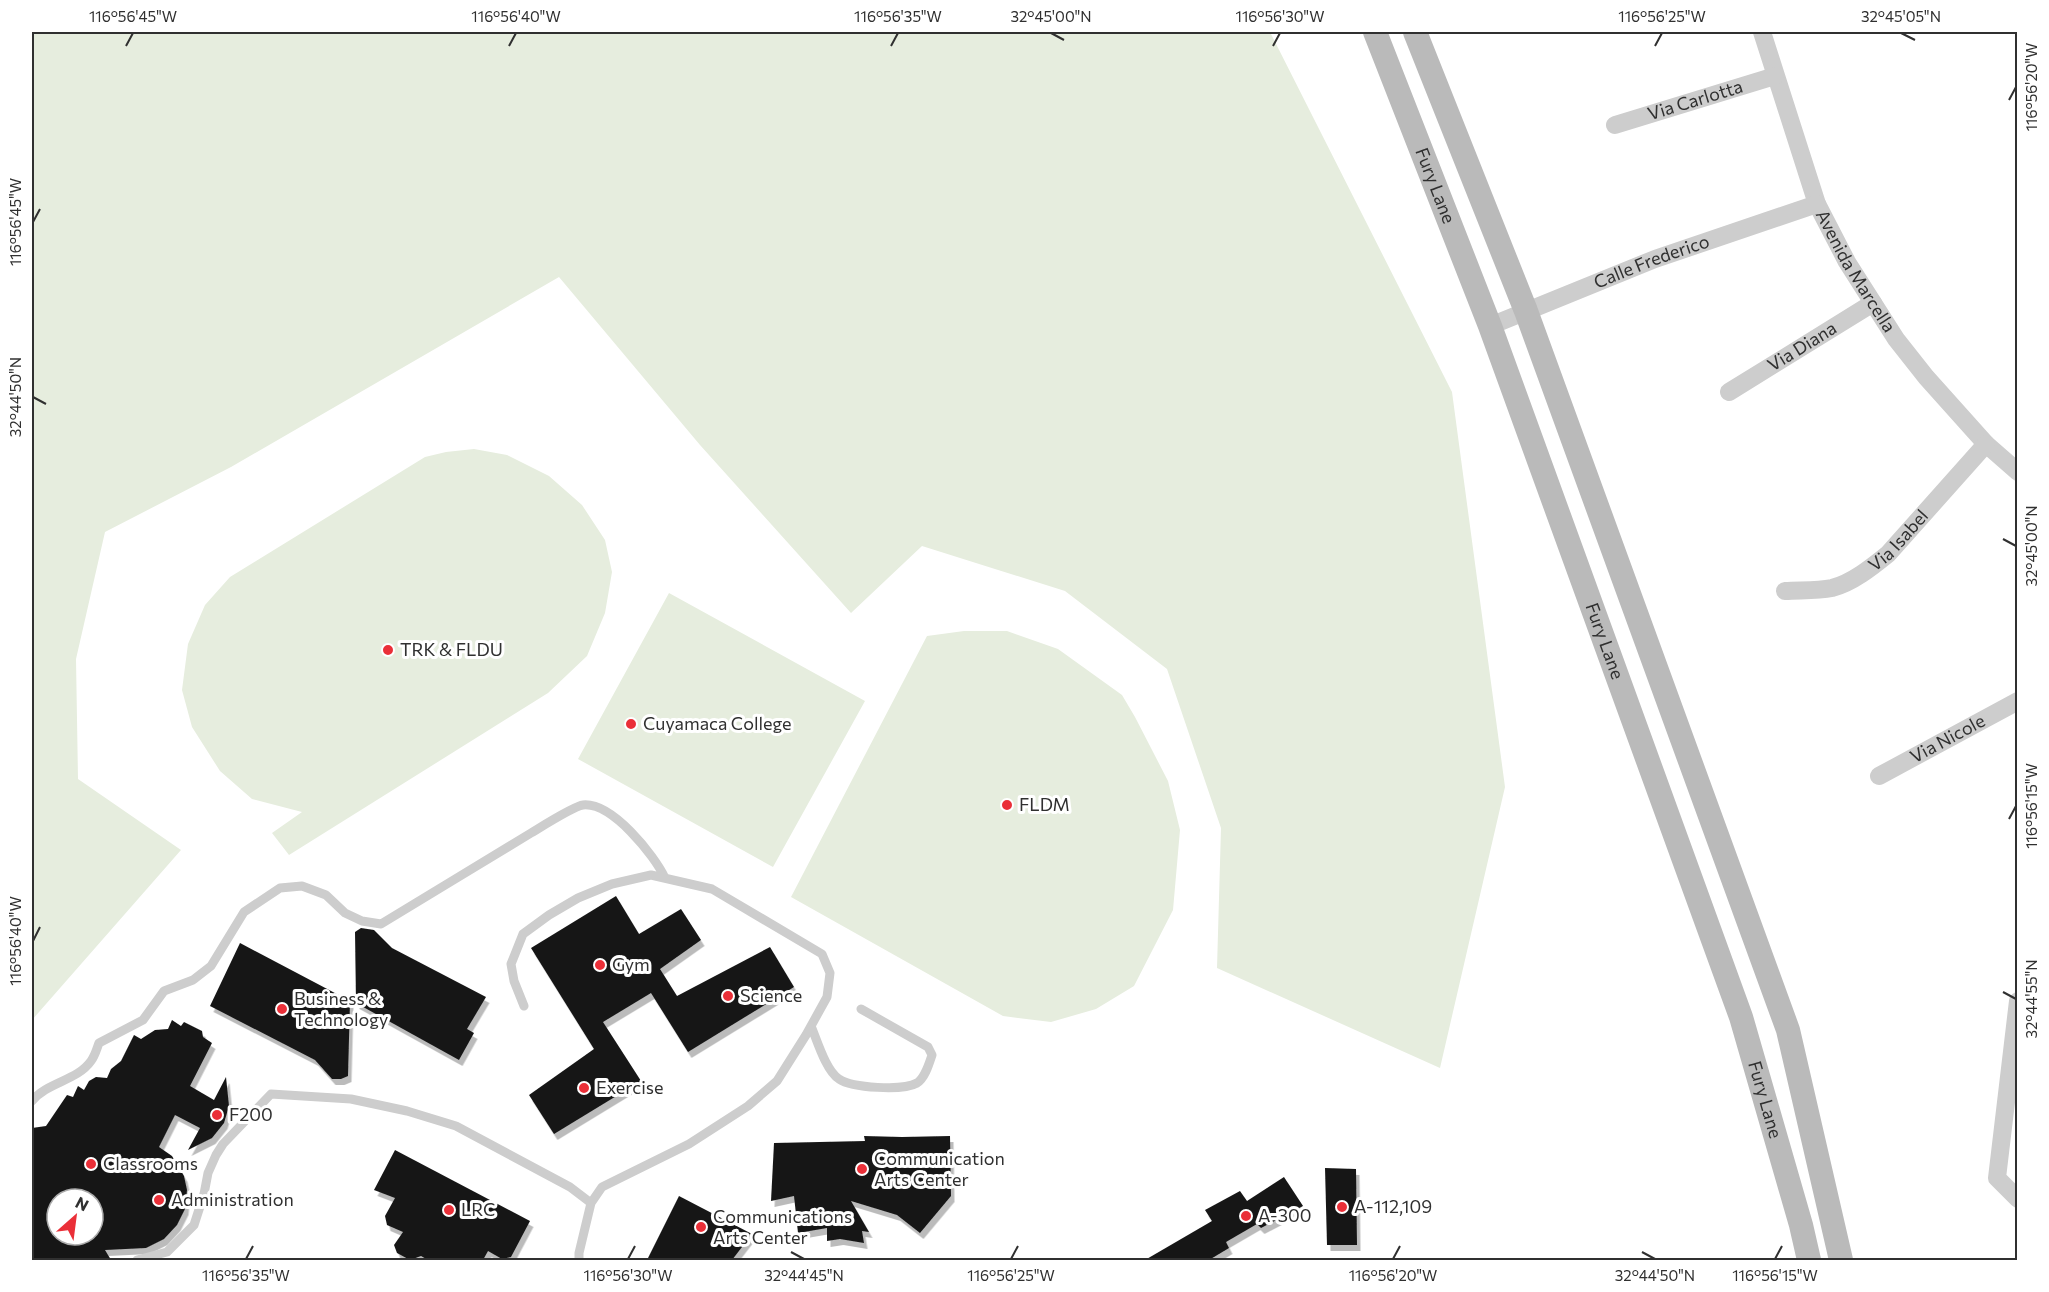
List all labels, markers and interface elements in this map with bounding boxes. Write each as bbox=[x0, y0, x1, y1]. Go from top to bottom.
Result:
text: 116°56'45"W bbox=[89, 7, 177, 25]
text: 116°56'40"W bbox=[471, 7, 561, 25]
text: 116°56'35"W bbox=[854, 7, 942, 25]
text: 32°45'00"N bbox=[1010, 7, 1092, 25]
text: 116°56'30"W bbox=[1236, 7, 1324, 25]
text: 116°56'25"W bbox=[1618, 7, 1706, 25]
text: 32°45'05"N bbox=[1861, 7, 1941, 25]
text: 116°56'20"W bbox=[2022, 43, 2040, 131]
street label: Via Carlotta bbox=[1645, 75, 1745, 124]
street label: Fury Lane bbox=[1411, 144, 1461, 226]
text: 116°56'45"W bbox=[6, 178, 24, 266]
street label: Avenida Marcella bbox=[1812, 206, 1901, 336]
street label: Calle Frederico bbox=[1590, 229, 1712, 293]
street label: Via Diana bbox=[1763, 316, 1840, 376]
text: 32°44'50"N bbox=[6, 357, 24, 437]
street label: Via Isabel bbox=[1864, 505, 1932, 575]
text: 32°45'00"N bbox=[2022, 505, 2040, 587]
street label: Fury Lane bbox=[1581, 600, 1629, 682]
place label: TRK & FLDU bbox=[400, 638, 503, 660]
marker: TRK & FLDU bbox=[381, 643, 395, 657]
street label: Via Nicole bbox=[1906, 709, 1988, 767]
place label: Cuyamaca College bbox=[643, 712, 792, 734]
marker: Cuyamaca College bbox=[624, 717, 638, 731]
text: 116°56'15"W bbox=[2022, 763, 2040, 849]
place label: FLDM bbox=[1019, 793, 1070, 815]
marker: FLDM bbox=[1000, 798, 1014, 812]
text: 116°56'40"W bbox=[6, 896, 24, 986]
place label: Gym bbox=[612, 953, 650, 975]
marker: Gym bbox=[593, 958, 607, 972]
text: 32°44'55"N bbox=[2022, 959, 2040, 1039]
place label: Science bbox=[740, 984, 802, 1006]
place label: Business & Technology bbox=[294, 987, 388, 1030]
marker: Science bbox=[721, 989, 735, 1003]
marker: Business & Technology bbox=[275, 1002, 289, 1016]
street label: Fury Lane bbox=[1744, 1058, 1787, 1141]
place label: Exercise bbox=[596, 1076, 663, 1098]
marker: Exercise bbox=[577, 1081, 591, 1095]
place label: F200 bbox=[229, 1103, 273, 1125]
marker: F200 bbox=[210, 1108, 224, 1122]
place label: Communication Arts Center bbox=[874, 1147, 1005, 1190]
place label: Classrooms bbox=[103, 1152, 198, 1174]
marker: Classrooms bbox=[84, 1157, 98, 1171]
marker: Communication Arts Center bbox=[855, 1162, 869, 1176]
north arrow bbox=[45, 1187, 105, 1247]
place label: Administration bbox=[171, 1188, 294, 1210]
text: N bbox=[73, 1192, 92, 1215]
marker: Administration bbox=[152, 1193, 166, 1207]
place label: A-112,109 bbox=[1354, 1195, 1432, 1217]
place label: LRC bbox=[461, 1198, 495, 1220]
marker: A-112,109 bbox=[1335, 1200, 1349, 1214]
marker: LRC bbox=[442, 1203, 456, 1217]
place label: A-300 bbox=[1258, 1204, 1311, 1226]
place label: Communications Arts Center bbox=[713, 1205, 852, 1248]
marker: A-300 bbox=[1239, 1209, 1253, 1223]
marker: Communications Arts Center bbox=[694, 1220, 708, 1234]
text: 116°56'35"W bbox=[202, 1266, 290, 1284]
text: 116°56'30"W bbox=[584, 1266, 672, 1284]
text: 32°44'45"N bbox=[764, 1266, 844, 1284]
text: 116°56'25"W bbox=[967, 1266, 1055, 1284]
text: 116°56'20"W bbox=[1349, 1266, 1437, 1284]
text: 32°44'50"N bbox=[1615, 1266, 1695, 1284]
text: 116°56'15"W bbox=[1732, 1266, 1818, 1284]

